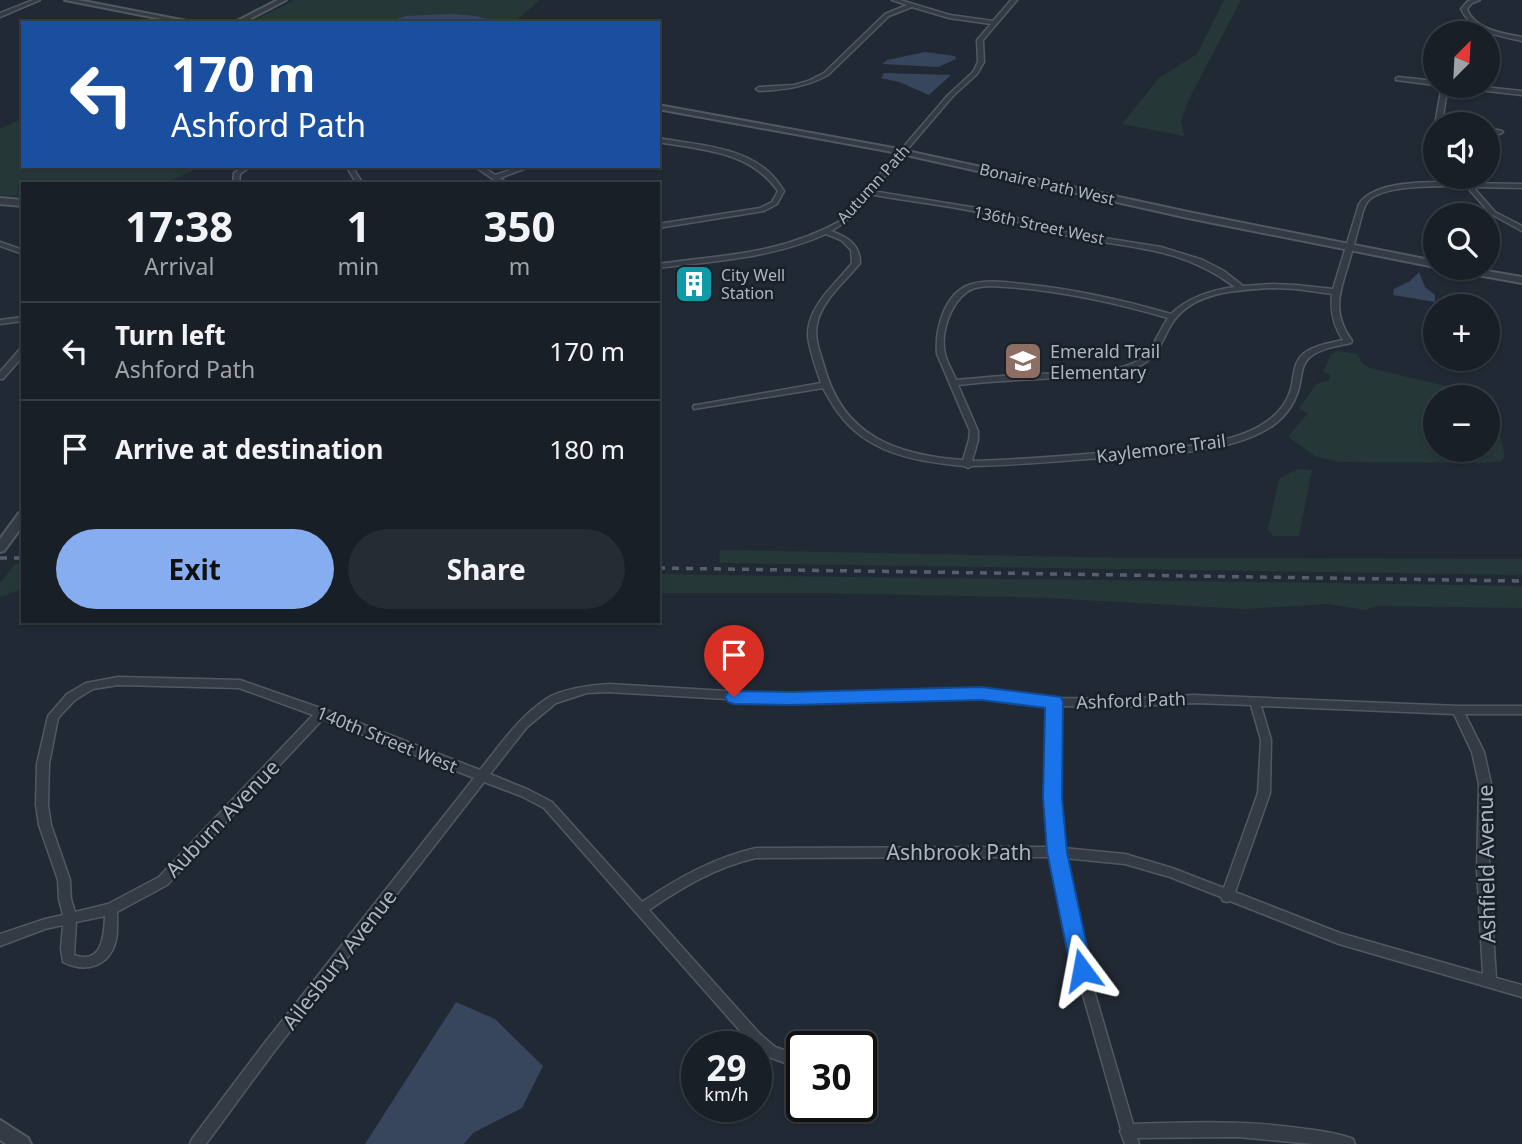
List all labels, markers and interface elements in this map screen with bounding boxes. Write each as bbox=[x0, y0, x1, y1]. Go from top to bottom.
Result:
north arrow bbox=[1423, 21, 1500, 98]
map controls bbox=[1423, 21, 1500, 462]
text: 170 m bbox=[171, 40, 316, 106]
icon: left bbox=[56, 49, 147, 140]
text: Ashford Path bbox=[171, 103, 366, 146]
button: sound bbox=[1423, 112, 1500, 189]
street label: Autumn Path bbox=[832, 140, 914, 228]
street label: Bonaire Path West bbox=[977, 158, 1117, 210]
text: 17:38 bbox=[125, 197, 233, 254]
text: 1 bbox=[346, 197, 370, 254]
text: 350 bbox=[484, 197, 556, 254]
street label: 136th Street West bbox=[972, 200, 1107, 250]
button: search bbox=[1423, 203, 1500, 280]
text: Arrival bbox=[144, 250, 214, 282]
text: min bbox=[338, 250, 379, 282]
text: m bbox=[509, 250, 530, 282]
building icon: City Well Station bbox=[673, 263, 715, 305]
place label: City Well Station bbox=[721, 264, 785, 304]
button: + bbox=[1423, 294, 1500, 371]
text: Turn left bbox=[115, 317, 226, 353]
icon: left bbox=[56, 332, 94, 370]
text: 170 m bbox=[549, 333, 625, 369]
place label: Emerald Trail Elementary bbox=[1050, 339, 1160, 384]
school or university icon: Emerald Trail Elementary bbox=[1002, 340, 1044, 382]
text: Ashford Path bbox=[115, 353, 255, 385]
button: − bbox=[1423, 385, 1500, 462]
street label: Kaylemore Trail bbox=[1095, 428, 1227, 468]
icon: arrive bbox=[56, 430, 94, 468]
text: Arrive at destination bbox=[115, 431, 384, 467]
text: 180 m bbox=[549, 431, 625, 467]
button: Exit bbox=[56, 529, 334, 609]
button: Share bbox=[348, 529, 625, 609]
pin bbox=[704, 625, 764, 697]
icon: arrive bbox=[715, 636, 753, 674]
street label: Ashford Path bbox=[1076, 686, 1186, 714]
street label: 140th Street West bbox=[313, 700, 461, 778]
street label: Auburn Avenue bbox=[159, 753, 285, 883]
street label: Ashfield Avenue bbox=[1471, 785, 1501, 943]
street label: Ashbrook Path bbox=[887, 838, 1031, 866]
street label: Ailesbury Avenue bbox=[275, 883, 403, 1035]
position arrow bbox=[1045, 933, 1119, 1007]
speed limit sign: 30 bbox=[786, 1031, 877, 1122]
text: 29 bbox=[706, 1044, 747, 1091]
text: km/h bbox=[704, 1082, 749, 1106]

